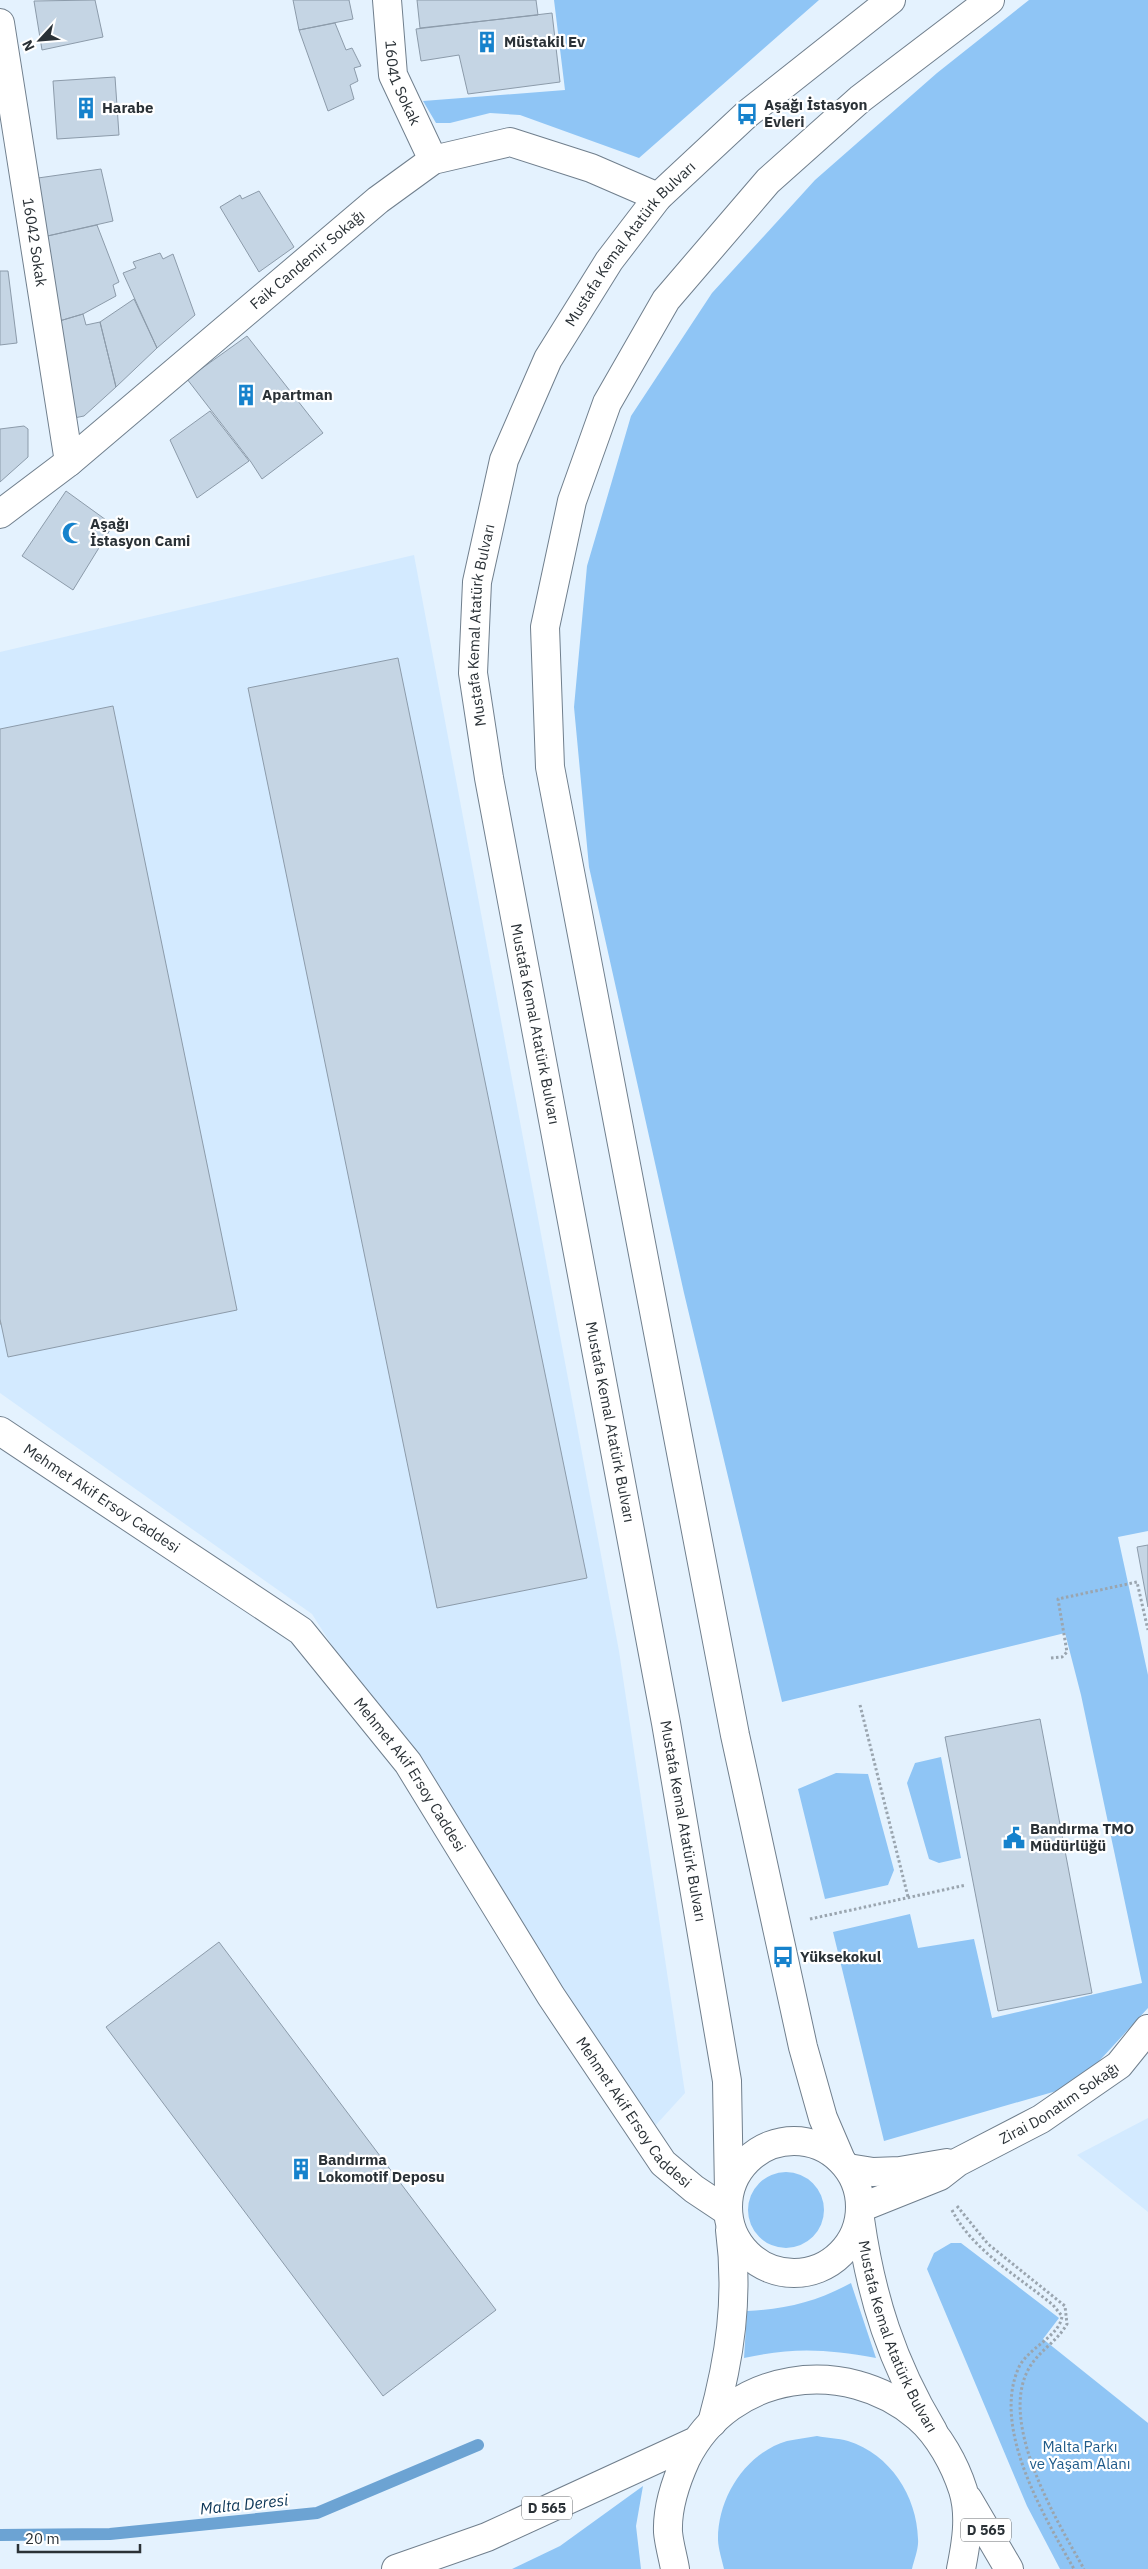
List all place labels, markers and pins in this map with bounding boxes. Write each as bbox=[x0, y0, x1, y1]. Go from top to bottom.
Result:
building icon: Müstakil Ev bbox=[474, 29, 500, 55]
place label: Müstakil Ev bbox=[504, 32, 585, 51]
building icon: Harabe bbox=[73, 95, 99, 121]
place label: Aşağı İstasyon Evleri bbox=[764, 95, 867, 131]
place label: Harabe bbox=[102, 98, 153, 117]
bus stop icon: Aşağı İstasyon Evleri bbox=[734, 101, 760, 127]
building icon: Apartman bbox=[233, 382, 259, 408]
place label: Apartman bbox=[262, 385, 333, 404]
place label: Aşağı İstasyon Cami bbox=[90, 514, 190, 550]
mosque icon: Aşağı İstasyon Cami bbox=[60, 520, 86, 546]
place label: Bandırma TMO Müdürlüğü bbox=[1030, 1819, 1134, 1855]
public building icon: Bandırma TMO Müdürlüğü bbox=[1001, 1825, 1027, 1851]
bus stop icon: Yüksekokul bbox=[770, 1944, 796, 1970]
place label: Yüksekokul bbox=[800, 1947, 882, 1966]
place label: Bandırma Lokomotif Deposu bbox=[318, 2150, 445, 2186]
building icon: Bandırma Lokomotif Deposu bbox=[288, 2156, 314, 2182]

